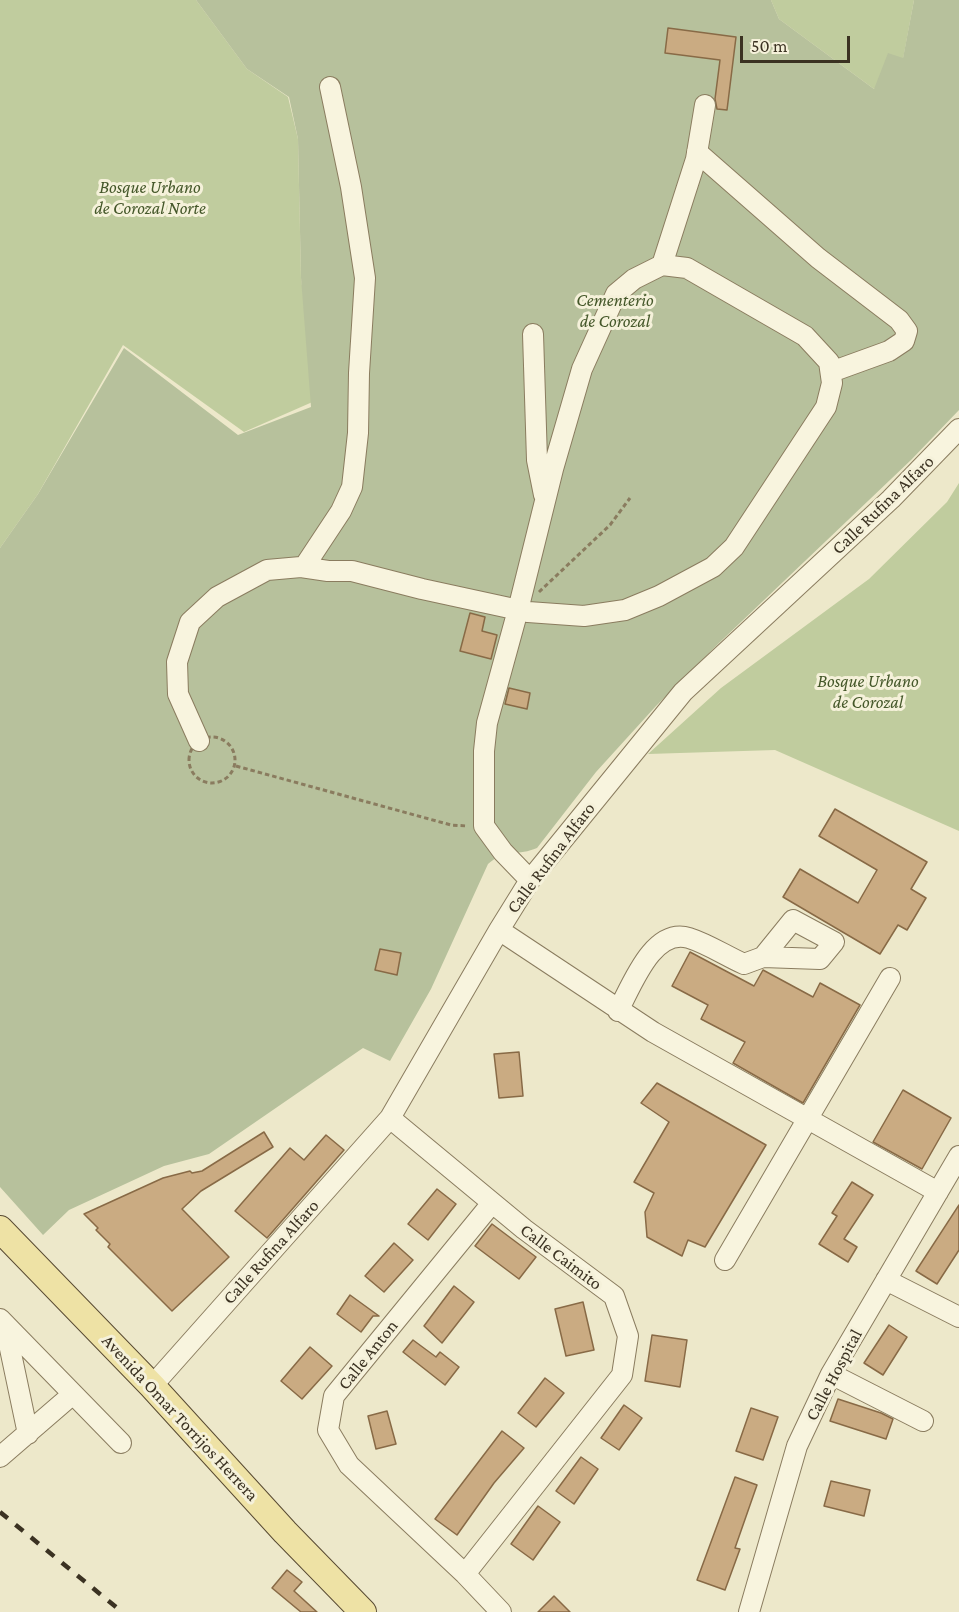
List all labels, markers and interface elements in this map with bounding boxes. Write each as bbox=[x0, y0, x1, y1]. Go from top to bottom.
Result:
scale bar bbox=[743, 24, 852, 62]
text: 50 m bbox=[751, 36, 788, 56]
park label: Bosque Urbano de Corozal Norte bbox=[94, 176, 206, 219]
park label: Cementerio de Corozal bbox=[576, 289, 654, 332]
street label: Calle Rufina Alfaro bbox=[827, 451, 939, 559]
park label: Bosque Urbano de Corozal bbox=[817, 670, 919, 712]
street label: Calle Rufina Alfaro bbox=[502, 798, 600, 918]
street label: Calle Rufina Alfaro bbox=[218, 1195, 324, 1309]
street label: Calle Caimito bbox=[516, 1219, 606, 1295]
street label: Calle Anton bbox=[333, 1316, 403, 1394]
street label: Calle Hospital bbox=[801, 1326, 867, 1424]
street label: Avenida Omar Torrijos Herrera bbox=[97, 1330, 263, 1506]

